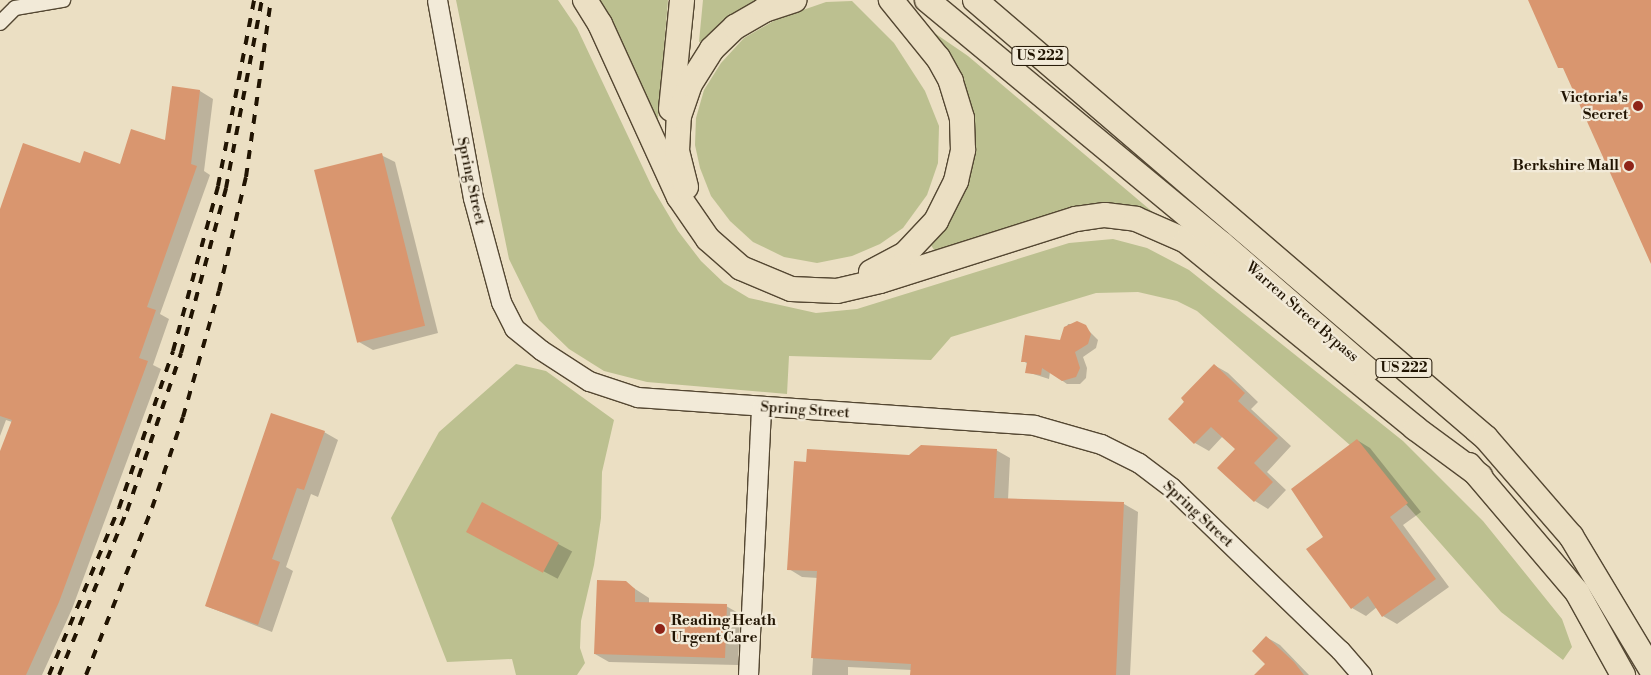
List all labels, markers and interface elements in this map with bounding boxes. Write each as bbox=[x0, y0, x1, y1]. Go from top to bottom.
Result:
road number: US 222 bbox=[1011, 44, 1069, 68]
place label: Victoria's Secret bbox=[1561, 88, 1628, 123]
marker: Victoria's Secret bbox=[1632, 100, 1644, 112]
street label: Spring Street bbox=[453, 135, 489, 227]
place label: Berkshire Mall bbox=[1512, 157, 1619, 175]
marker: Berkshire Mall bbox=[1623, 160, 1635, 172]
street label: Warren Street Bypass bbox=[1242, 258, 1362, 366]
road number: US 222 bbox=[1375, 356, 1433, 379]
street label: Spring Street bbox=[760, 398, 850, 422]
street label: Spring Street bbox=[1159, 477, 1237, 551]
place label: Reading Heath Urgent Care bbox=[671, 611, 776, 646]
marker: Reading Heath Urgent Care bbox=[653, 622, 667, 636]

